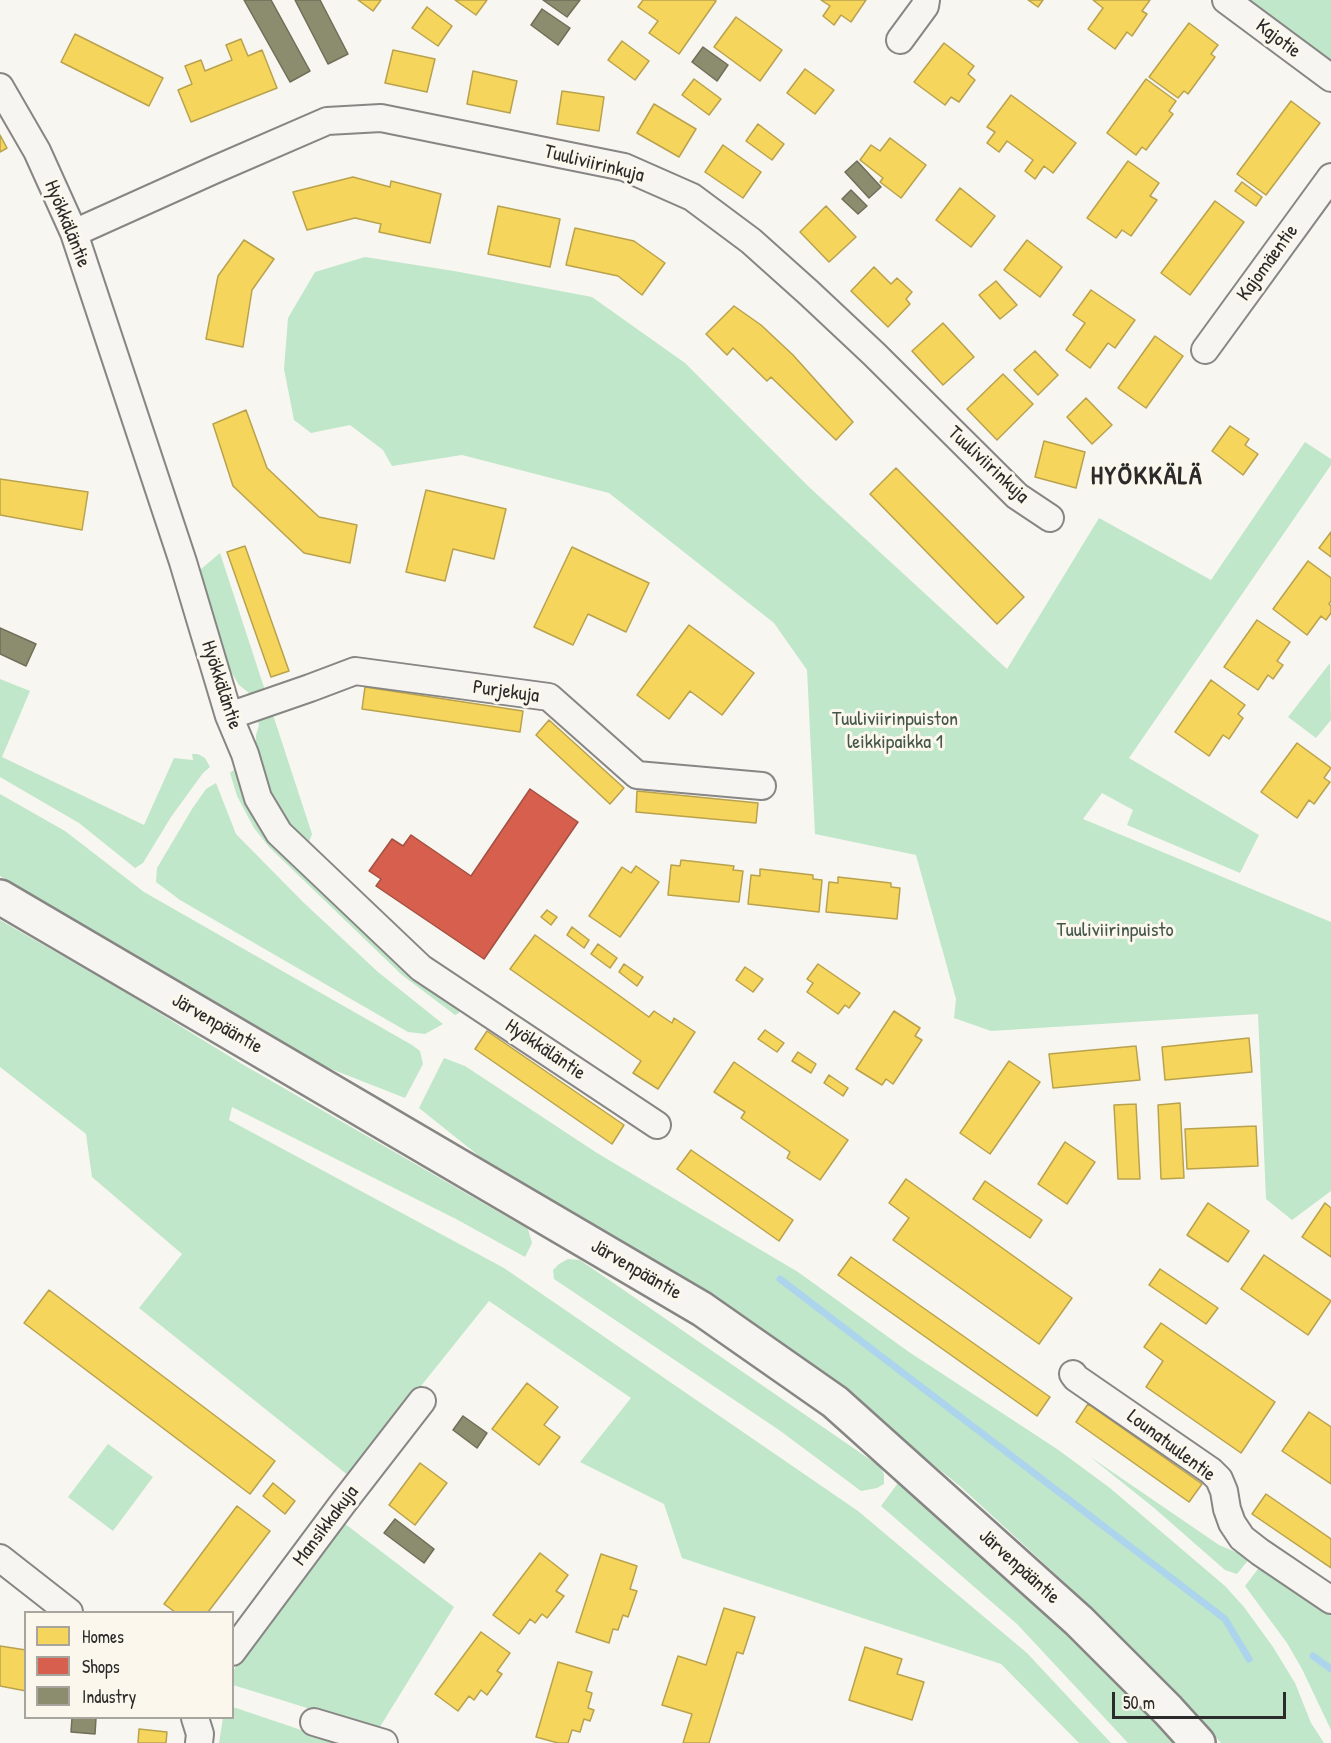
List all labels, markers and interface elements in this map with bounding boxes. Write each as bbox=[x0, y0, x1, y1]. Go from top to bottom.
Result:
street label: Kajotie bbox=[1251, 14, 1305, 64]
street label: Tuuliviirinkuja bbox=[542, 140, 646, 188]
street label: Hyökkäläntie bbox=[39, 177, 95, 271]
street label: Kajomäentie bbox=[1232, 220, 1304, 306]
street label: Tuuliviirinkuja bbox=[942, 421, 1034, 509]
district label: HYÖKKÄLÄ bbox=[1091, 461, 1203, 493]
street label: Hyökkäläntie bbox=[195, 638, 247, 732]
street label: Purjekuja bbox=[471, 675, 541, 709]
park label: Tuuliviirinpuiston leikkipaikka 1 bbox=[832, 708, 958, 755]
park label: Tuuliviirinpuisto bbox=[1056, 919, 1174, 943]
street label: Järvenpääntie bbox=[167, 988, 267, 1060]
street label: Hyökkäläntie bbox=[500, 1014, 590, 1086]
street label: Järvenpääntie bbox=[586, 1234, 686, 1306]
street label: Lounatuulentie bbox=[1122, 1405, 1220, 1487]
street label: Mansikkakuja bbox=[288, 1481, 364, 1571]
street label: Järvenpääntie bbox=[974, 1524, 1064, 1610]
legend bbox=[24, 1611, 234, 1719]
text: Homes bbox=[82, 1624, 124, 1649]
text: Shops bbox=[82, 1654, 120, 1679]
scale bar bbox=[1115, 1680, 1289, 1718]
text: Industry bbox=[82, 1684, 136, 1709]
text: 50 m bbox=[1123, 1690, 1155, 1715]

